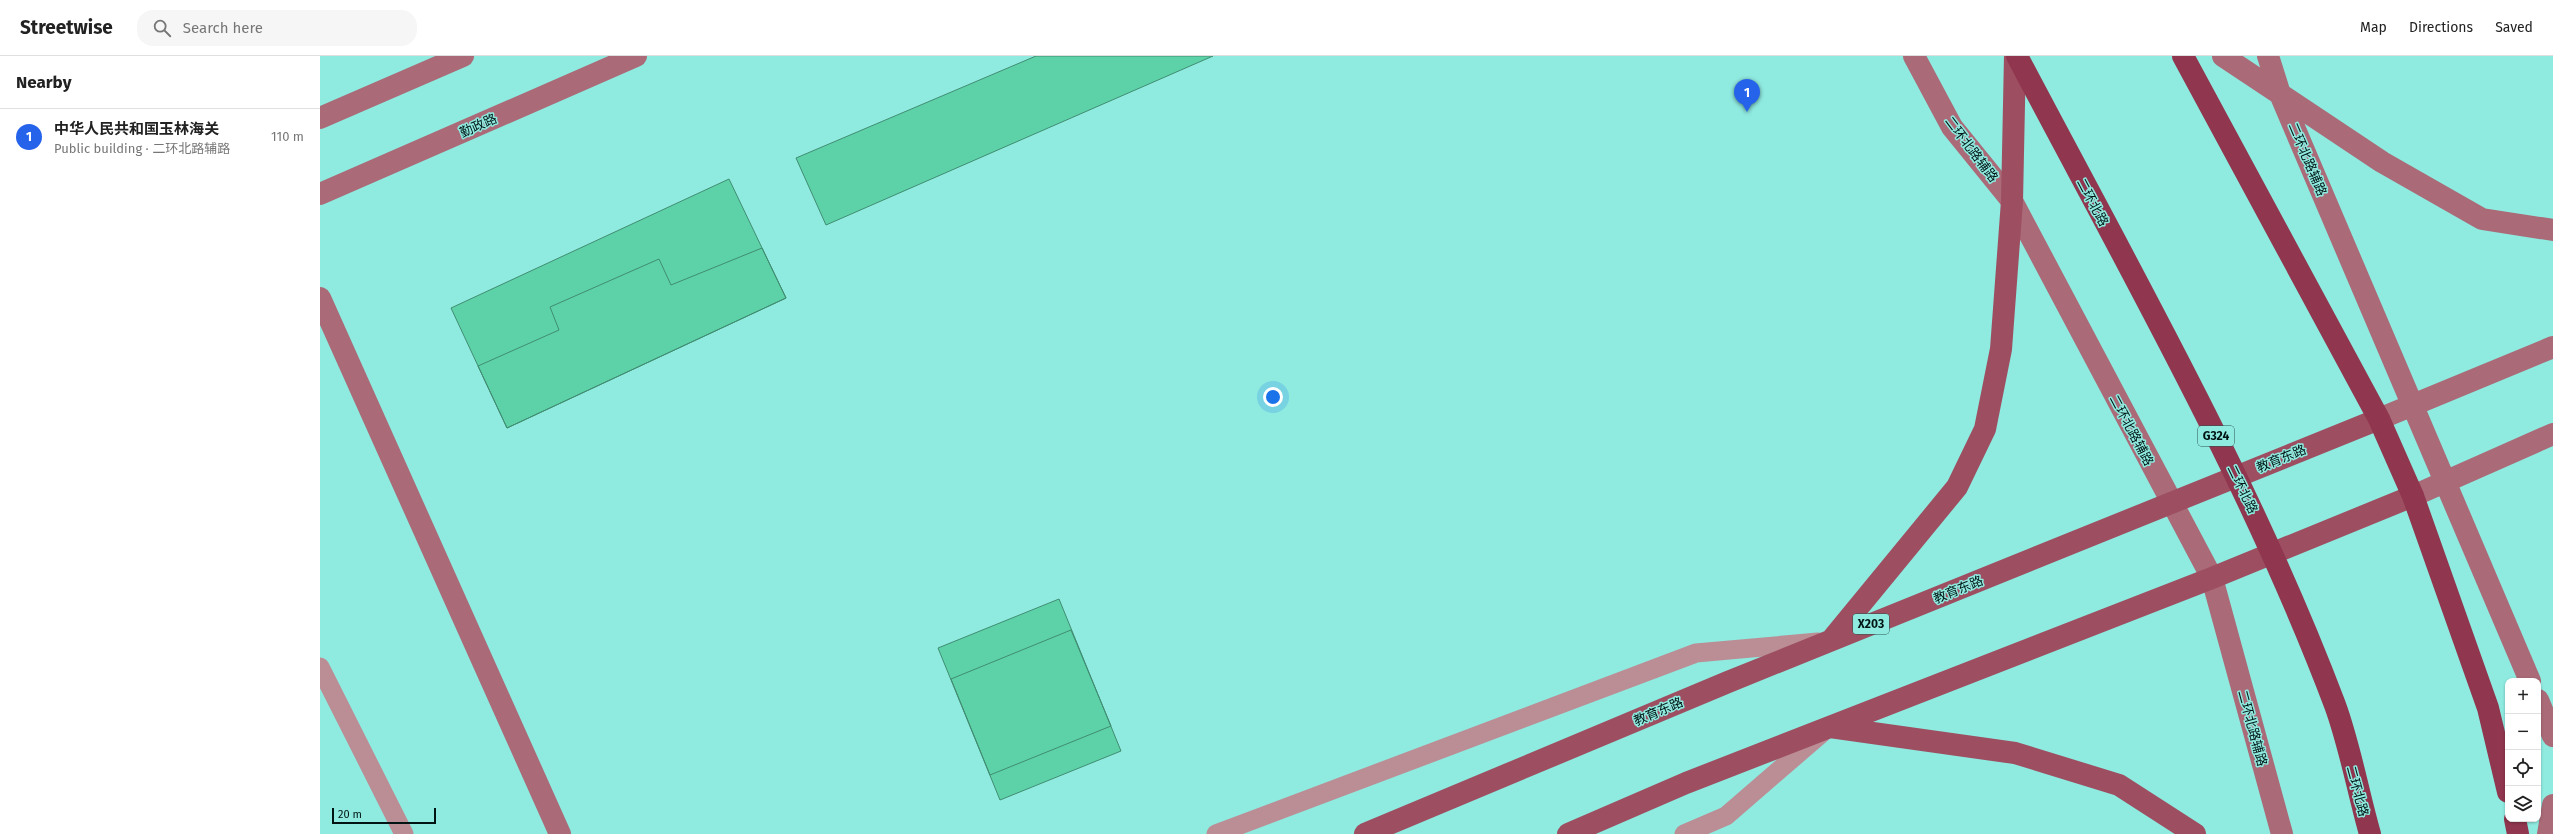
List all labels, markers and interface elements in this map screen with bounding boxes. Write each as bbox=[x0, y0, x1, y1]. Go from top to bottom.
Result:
search box bbox=[137, 10, 417, 46]
text: Streetwise bbox=[20, 16, 113, 39]
icon: search bbox=[151, 17, 173, 39]
text: Search here bbox=[183, 19, 263, 37]
text: Map bbox=[2360, 19, 2387, 36]
text: Directions bbox=[2409, 19, 2473, 36]
text: Saved bbox=[2495, 19, 2533, 36]
text: Nearby bbox=[16, 72, 71, 93]
pin: 1 bbox=[1734, 79, 1760, 112]
street label: 勤政路 bbox=[457, 111, 499, 140]
street label: 二环北路辅路 bbox=[1942, 114, 2001, 185]
text: 中华人民共和国玉林海关 bbox=[54, 120, 219, 138]
street label: 二环北路辅路 bbox=[2285, 120, 2330, 198]
text: 1 bbox=[26, 129, 32, 144]
text: 110 m bbox=[271, 129, 304, 144]
text: Public building · 二环北路辅路 bbox=[54, 141, 230, 156]
street label: 二环北路 bbox=[2074, 176, 2111, 229]
your location bbox=[1263, 387, 1283, 407]
street label: 二环北路辅路 bbox=[2107, 392, 2156, 468]
road number: G324 bbox=[2198, 426, 2234, 446]
street label: 教育东路 bbox=[2254, 442, 2308, 475]
street label: 二环北路 bbox=[2224, 463, 2261, 516]
street label: 教育东路 bbox=[1931, 573, 1985, 606]
road number: X203 bbox=[1853, 614, 1889, 634]
map controls bbox=[2505, 678, 2541, 822]
button: + bbox=[2505, 678, 2541, 714]
street label: 二环北路辅路 bbox=[2235, 689, 2270, 768]
street label: 教育东路 bbox=[1631, 694, 1685, 729]
button: − bbox=[2505, 714, 2541, 750]
button: locate bbox=[2505, 750, 2541, 786]
street label: 二环北路 bbox=[2344, 764, 2371, 818]
button: layers bbox=[2505, 786, 2541, 822]
scale bar bbox=[332, 806, 436, 825]
text: 20 m bbox=[338, 808, 362, 821]

